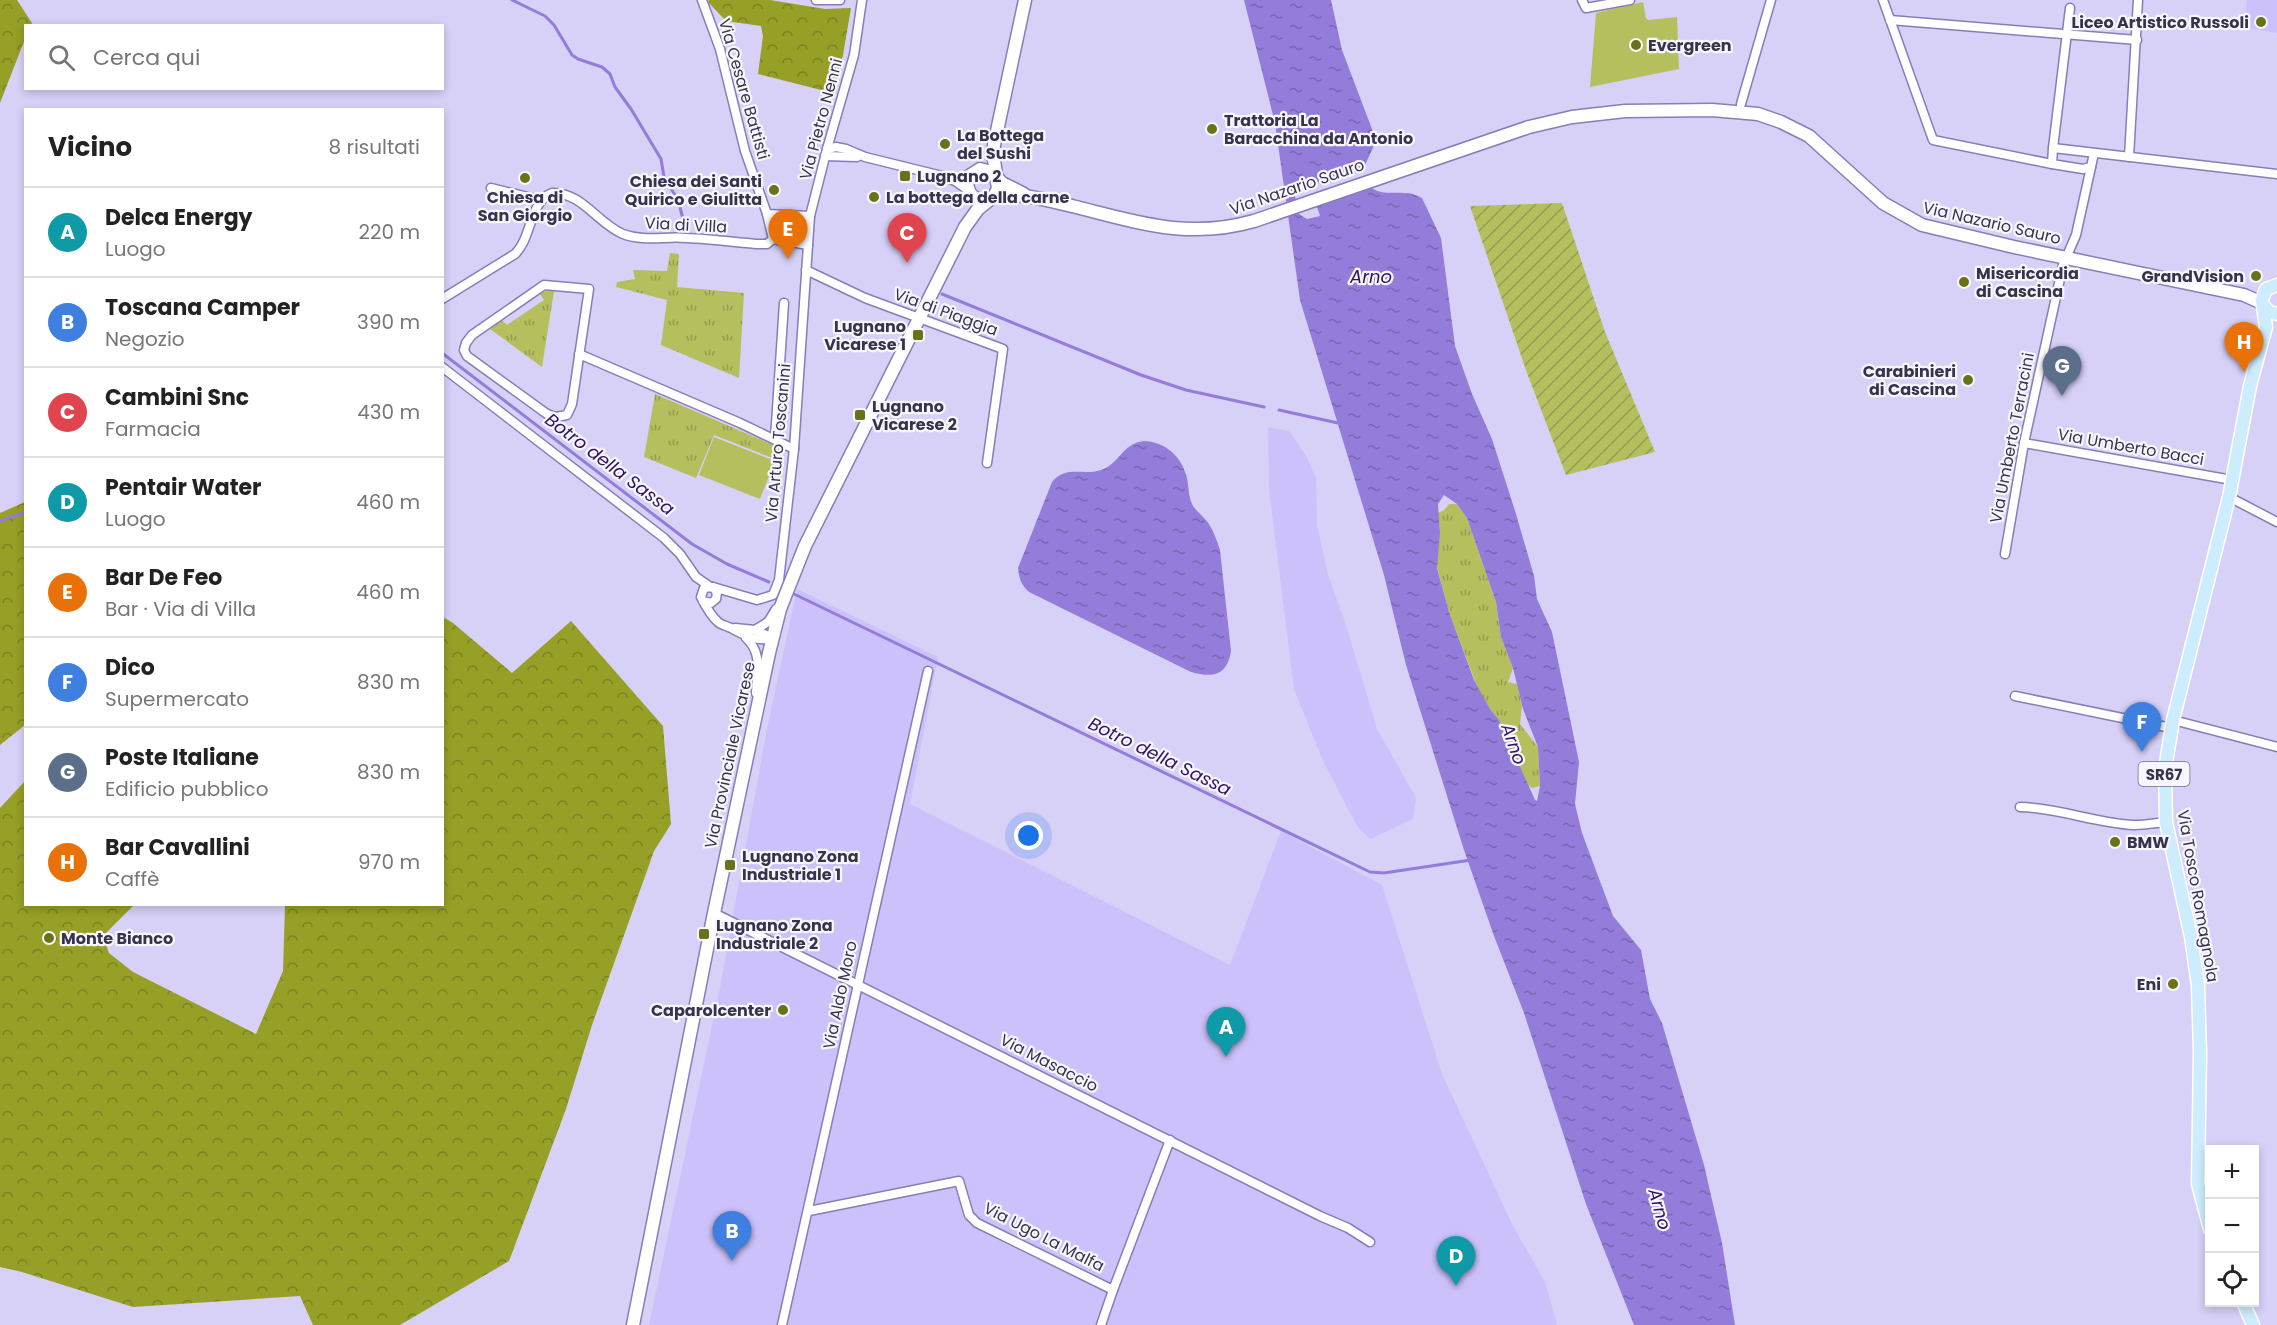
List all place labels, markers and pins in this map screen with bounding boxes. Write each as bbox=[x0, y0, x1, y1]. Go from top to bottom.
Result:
place label: Liceo Artistico Russoli bbox=[2072, 11, 2249, 34]
marker: Liceo Artistico Russoli bbox=[2254, 15, 2268, 29]
place label: Evergreen bbox=[1648, 34, 1732, 57]
marker: Evergreen bbox=[1629, 38, 1643, 52]
place label: Trattoria La Baracchina da Antonio bbox=[1224, 109, 1413, 150]
marker: Trattoria La Baracchina da Antonio bbox=[1205, 122, 1219, 136]
place label: La Bottega del Sushi bbox=[957, 124, 1044, 165]
marker: La Bottega del Sushi bbox=[938, 137, 952, 151]
place label: Lugnano 2 bbox=[917, 165, 1001, 188]
marker: Lugnano 2 bbox=[898, 169, 912, 183]
place label: Chiesa dei Santi Quirico e Giulitta bbox=[625, 170, 762, 211]
marker: Chiesa di San Giorgio bbox=[518, 171, 532, 185]
marker: Chiesa dei Santi Quirico e Giulitta bbox=[767, 183, 781, 197]
place label: Chiesa di San Giorgio bbox=[478, 186, 572, 227]
place label: La bottega della carne bbox=[886, 186, 1070, 209]
marker: La bottega della carne bbox=[867, 190, 881, 204]
pin: E bbox=[768, 210, 808, 259]
pin: C bbox=[888, 214, 926, 263]
place label: Misericordia di Cascina bbox=[1976, 262, 2079, 303]
place label: GrandVision bbox=[2141, 265, 2244, 288]
marker: GrandVision bbox=[2249, 269, 2263, 283]
marker: Misericordia di Cascina bbox=[1957, 275, 1971, 289]
place label: Lugnano Vicarese 1 bbox=[824, 315, 906, 356]
pin: H bbox=[2224, 322, 2264, 372]
marker: Lugnano Vicarese 1 bbox=[911, 328, 925, 342]
pin: G bbox=[2042, 346, 2082, 396]
place label: Carabinieri di Cascina bbox=[1863, 360, 1956, 401]
marker: Carabinieri di Cascina bbox=[1961, 373, 1975, 387]
place label: Lugnano Vicarese 2 bbox=[872, 395, 957, 436]
marker: Lugnano Vicarese 2 bbox=[853, 408, 867, 422]
pin: F bbox=[2122, 702, 2162, 752]
place label: BMW bbox=[2127, 831, 2169, 854]
marker: BMW bbox=[2108, 835, 2122, 849]
place label: Lugnano Zona Industriale 1 bbox=[742, 845, 859, 886]
marker: Lugnano Zona Industriale 1 bbox=[723, 858, 737, 872]
place label: Lugnano Zona Industriale 2 bbox=[716, 914, 833, 955]
place label: Monte Bianco bbox=[61, 927, 173, 950]
marker: Lugnano Zona Industriale 2 bbox=[697, 927, 711, 941]
marker: Monte Bianco bbox=[42, 931, 56, 945]
place label: Eni bbox=[2137, 973, 2161, 996]
marker: Eni bbox=[2166, 977, 2180, 991]
place label: Caparolcenter bbox=[651, 999, 771, 1022]
marker: Caparolcenter bbox=[776, 1003, 790, 1017]
pin: A bbox=[1206, 1008, 1246, 1057]
pin: B bbox=[712, 1212, 752, 1261]
pin: D bbox=[1436, 1236, 1476, 1286]

